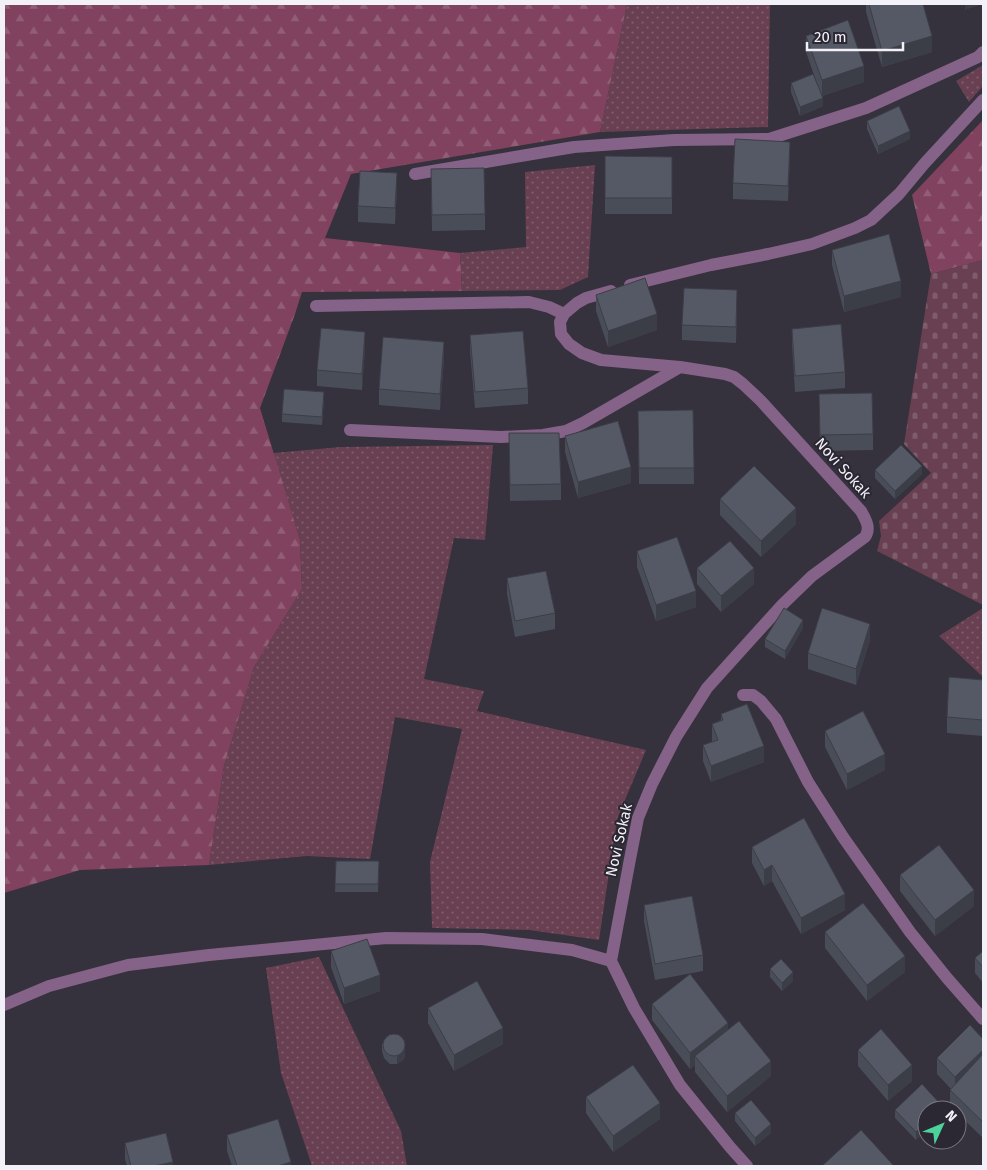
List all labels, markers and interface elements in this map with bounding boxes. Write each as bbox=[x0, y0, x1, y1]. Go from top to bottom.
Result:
scale bar bbox=[807, 20, 903, 52]
text: 20 m bbox=[814, 28, 847, 46]
street label: Novi Sokak bbox=[811, 434, 875, 502]
street label: Novi Sokak bbox=[602, 801, 636, 878]
north arrow bbox=[917, 1100, 967, 1150]
text: N bbox=[942, 1107, 960, 1126]

